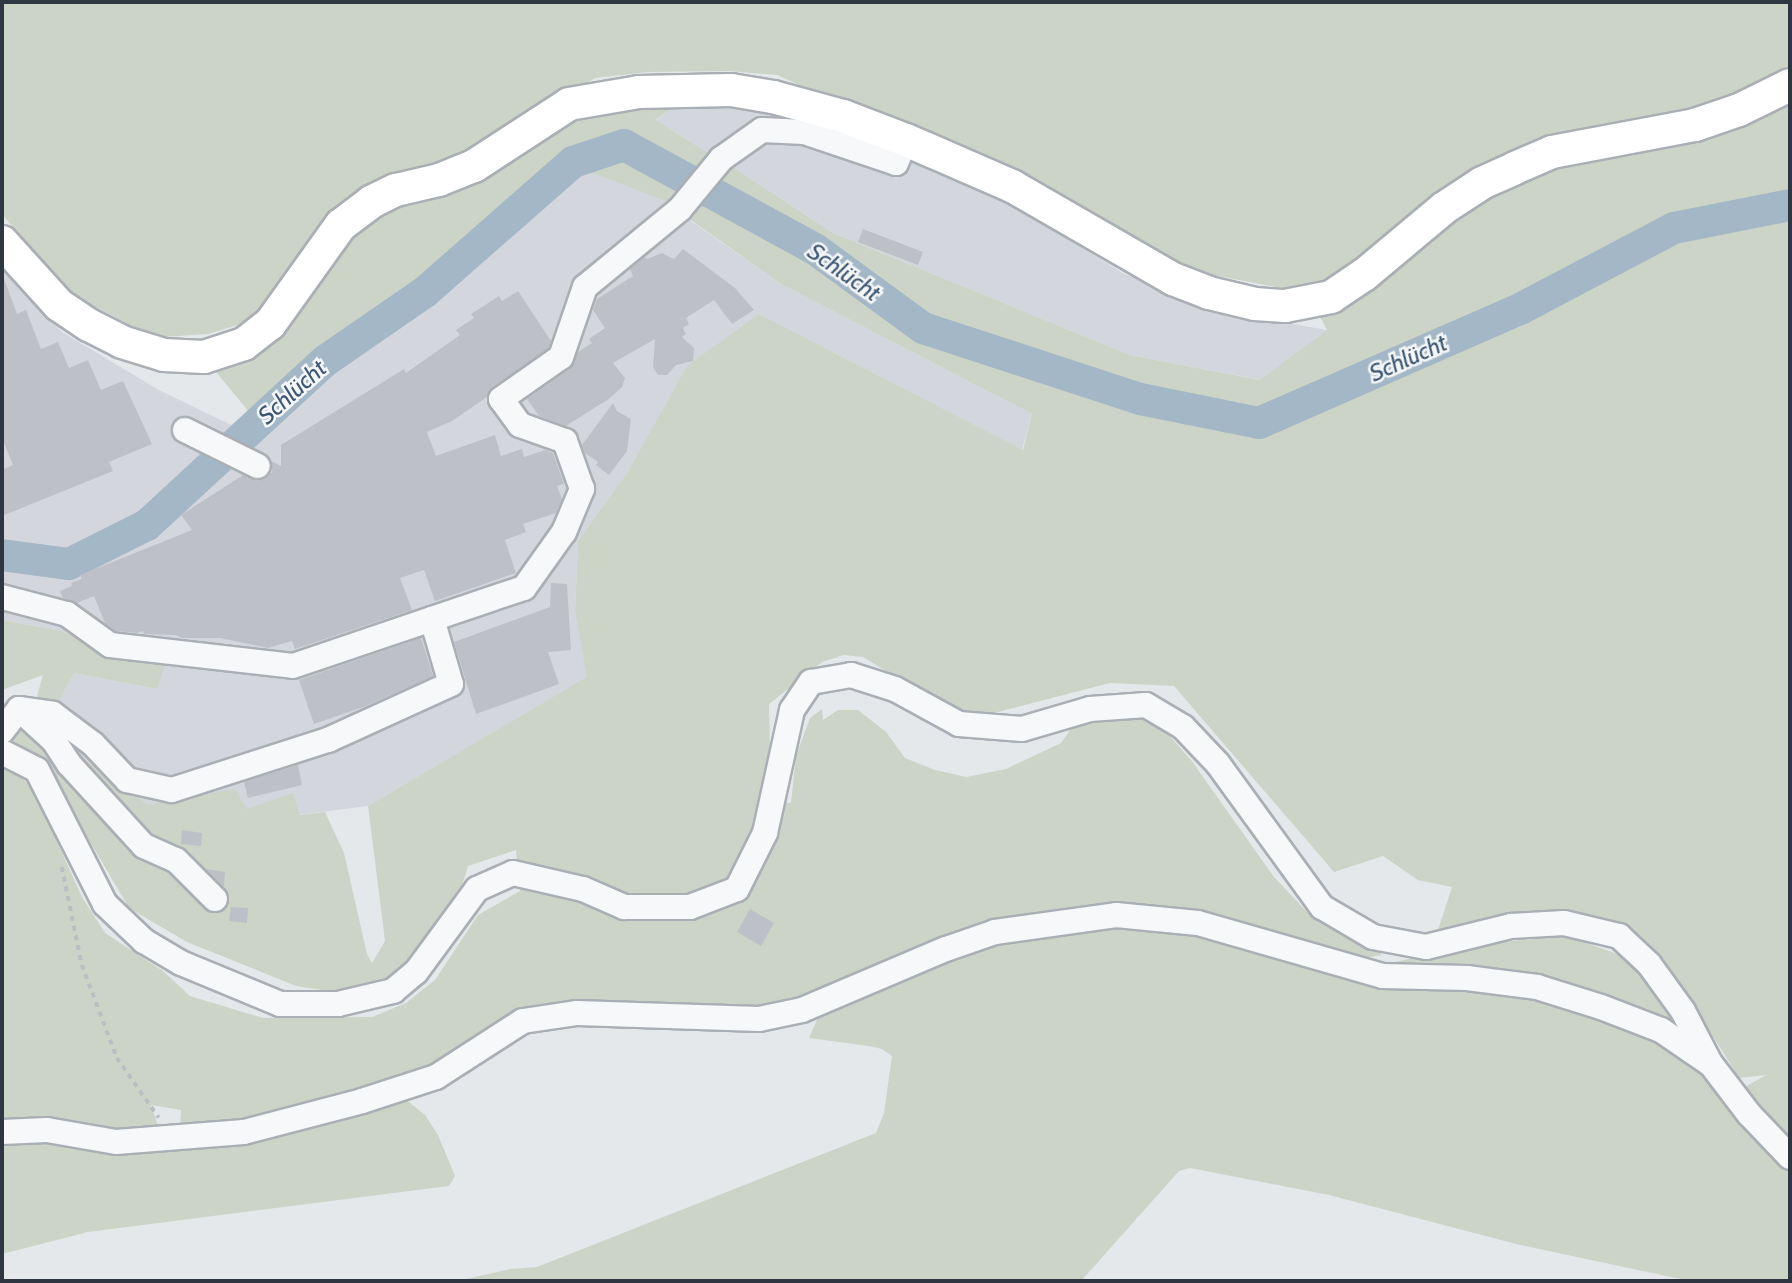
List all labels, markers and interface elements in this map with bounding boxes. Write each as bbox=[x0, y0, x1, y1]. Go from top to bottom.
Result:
water label: Schlücht bbox=[802, 237, 886, 307]
water label: Schlücht bbox=[1365, 328, 1451, 388]
water label: Schlücht bbox=[252, 354, 332, 430]

